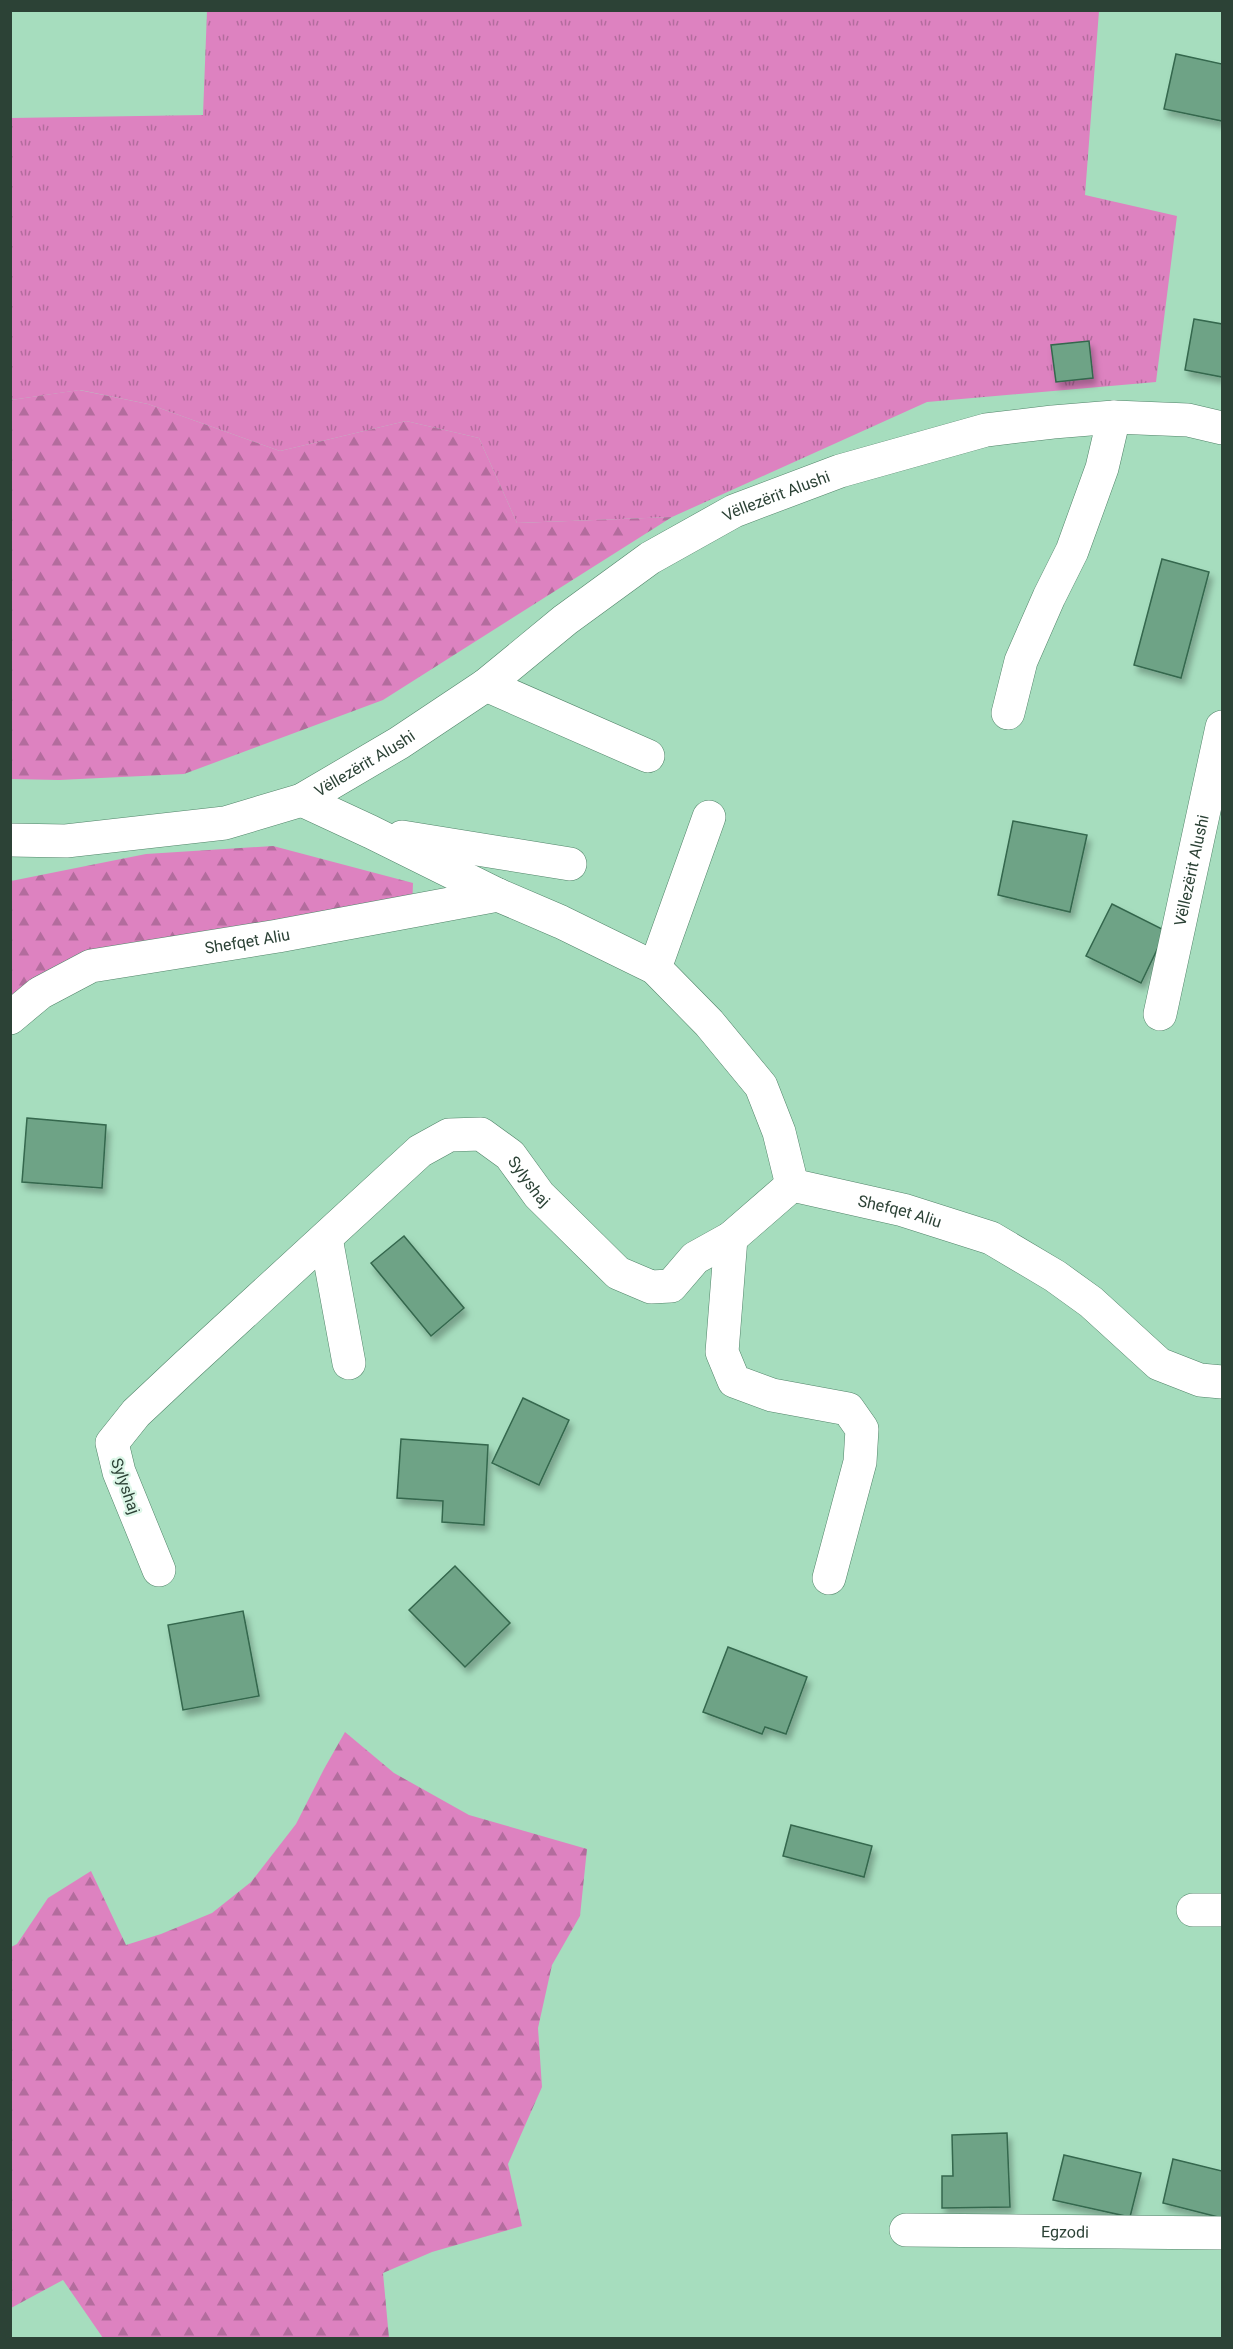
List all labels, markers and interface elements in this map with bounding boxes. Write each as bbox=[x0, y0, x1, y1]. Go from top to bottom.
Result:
street label: Vëllezërit Alushi bbox=[719, 467, 833, 526]
street label: Vëllezërit Alushi bbox=[311, 726, 419, 801]
street label: Vëllezërit Alushi bbox=[1170, 813, 1213, 928]
street label: Shefqet Aliu bbox=[203, 925, 291, 958]
street label: Sylyshaj bbox=[504, 1153, 554, 1211]
street label: Shefqet Aliu bbox=[856, 1191, 944, 1232]
street label: Sylyshaj bbox=[107, 1456, 144, 1517]
street label: Egzodi bbox=[1041, 2222, 1089, 2242]

